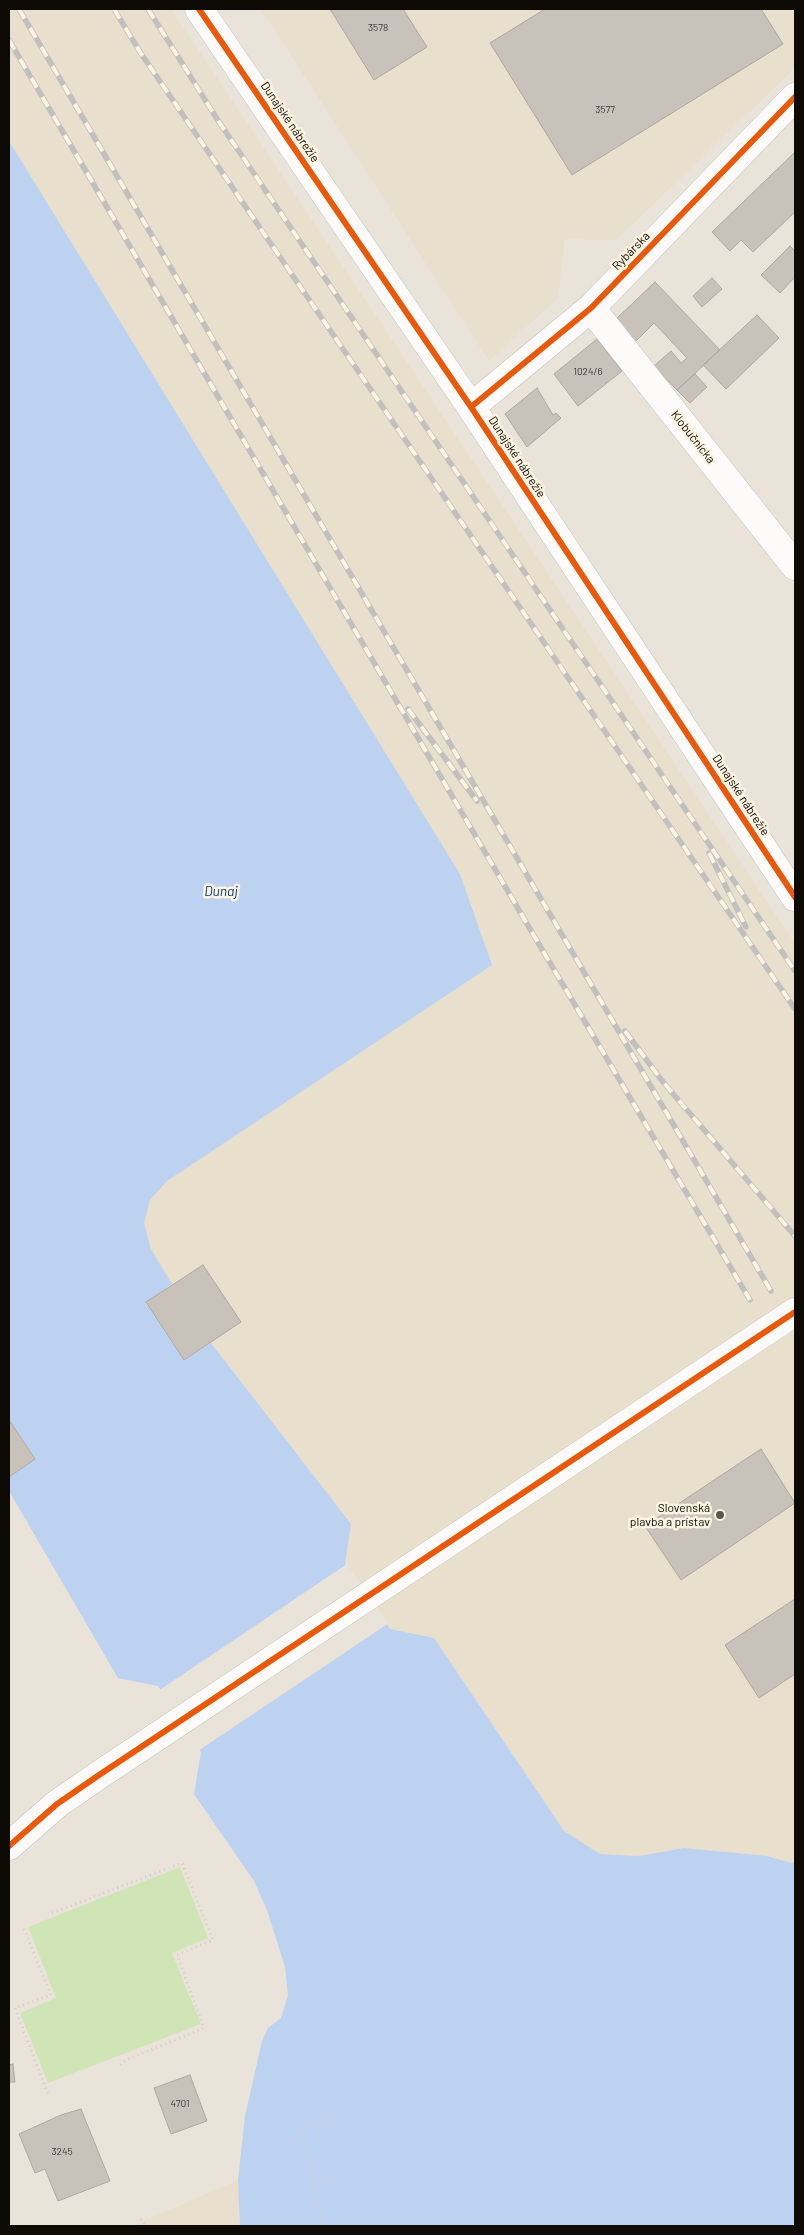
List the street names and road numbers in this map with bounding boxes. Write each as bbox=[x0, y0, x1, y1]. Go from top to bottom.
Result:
street label: Dunajské nábrežie bbox=[258, 79, 322, 165]
street label: Rybárska bbox=[609, 229, 653, 273]
street label: Klobučnícka bbox=[668, 408, 718, 466]
street label: Dunajské nábrežie bbox=[485, 414, 549, 500]
street label: Dunajské nábrežie bbox=[709, 752, 773, 838]

